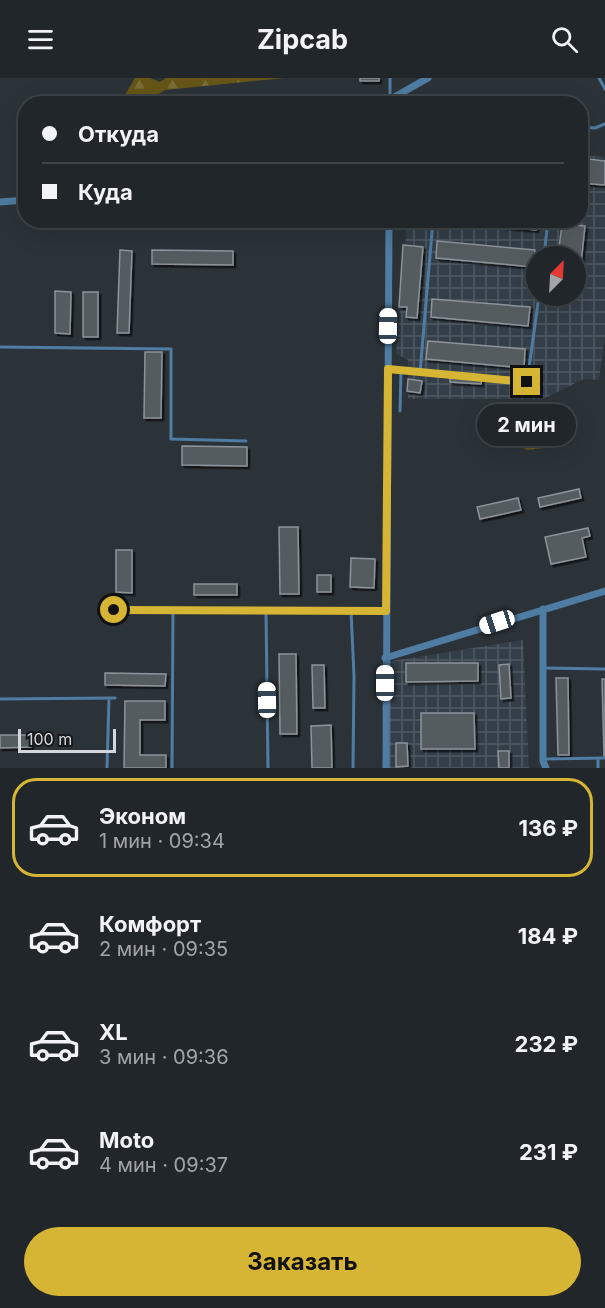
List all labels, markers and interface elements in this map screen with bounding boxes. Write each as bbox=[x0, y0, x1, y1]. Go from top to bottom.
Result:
icon: menu bbox=[24, 23, 57, 56]
text: Zipcab bbox=[257, 23, 348, 56]
icon: search bbox=[548, 23, 581, 56]
text: Откуда bbox=[78, 121, 159, 147]
text: Куда bbox=[78, 179, 133, 205]
north arrow bbox=[526, 246, 586, 306]
map controls bbox=[526, 246, 586, 306]
car bbox=[379, 308, 397, 344]
route end bbox=[513, 368, 540, 395]
callout: 2 мин bbox=[478, 403, 576, 445]
text: 2 мин bbox=[497, 413, 556, 437]
route start bbox=[100, 596, 127, 623]
car bbox=[477, 608, 517, 636]
car bbox=[376, 665, 394, 701]
car bbox=[258, 682, 276, 718]
scale bar bbox=[18, 726, 116, 754]
text: 100 m bbox=[27, 729, 72, 749]
icon: car bbox=[27, 801, 81, 855]
text: Эконом bbox=[99, 803, 186, 829]
text: 136 ₽ bbox=[518, 815, 578, 841]
text: 1 мин · 09:34 bbox=[99, 829, 225, 853]
icon: car bbox=[27, 909, 81, 963]
text: Комфорт bbox=[99, 911, 201, 937]
text: 184 ₽ bbox=[518, 923, 578, 949]
text: 2 мин · 09:35 bbox=[99, 937, 228, 961]
icon: car bbox=[27, 1017, 81, 1071]
text: XL bbox=[99, 1019, 128, 1045]
text: 232 ₽ bbox=[515, 1031, 578, 1057]
text: 3 мин · 09:36 bbox=[99, 1045, 229, 1069]
icon: car bbox=[27, 1125, 81, 1179]
text: Moto bbox=[99, 1127, 154, 1153]
text: 231 ₽ bbox=[519, 1139, 578, 1165]
text: 4 мин · 09:37 bbox=[99, 1153, 228, 1177]
button: Заказать bbox=[24, 1227, 581, 1296]

